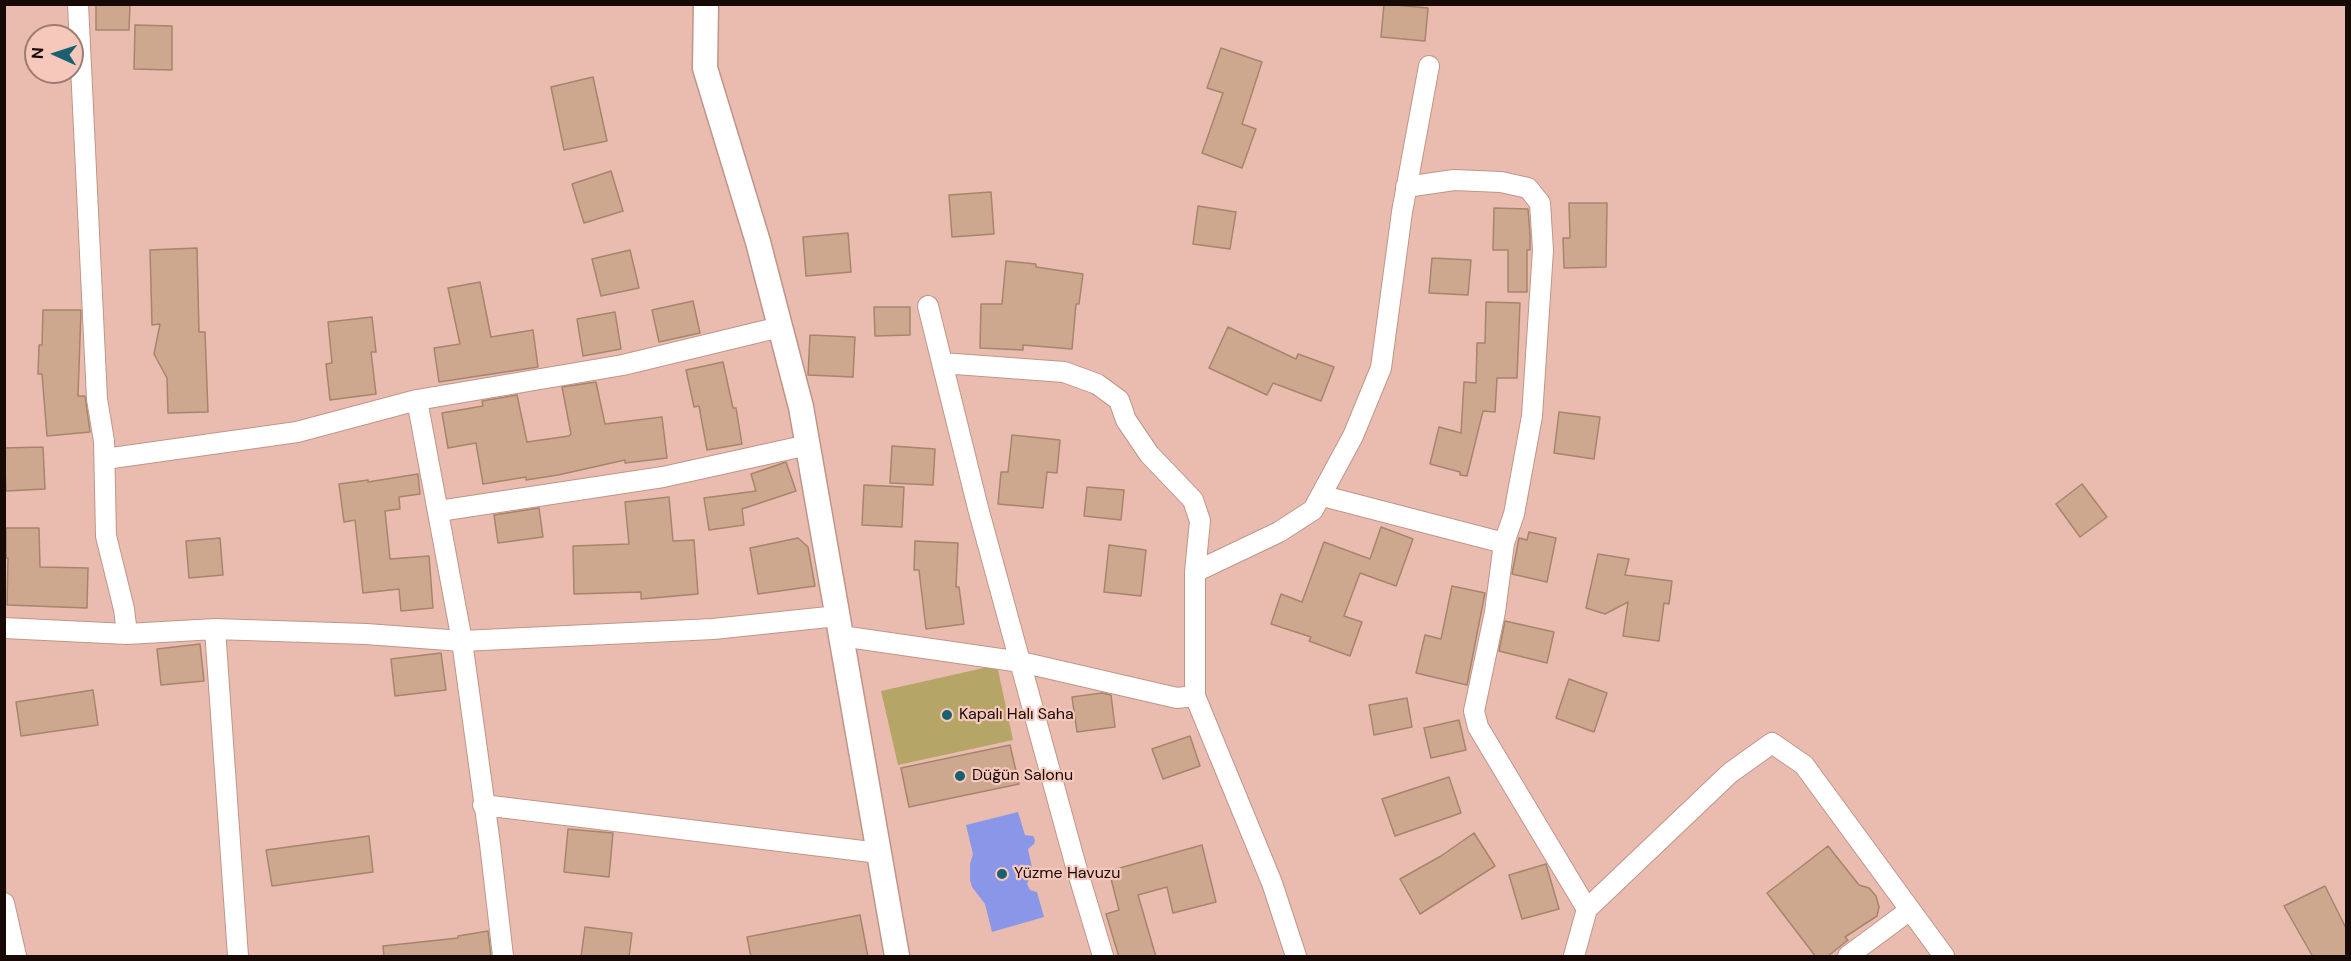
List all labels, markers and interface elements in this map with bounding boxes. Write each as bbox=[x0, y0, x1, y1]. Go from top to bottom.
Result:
north arrow bbox=[24, 24, 84, 84]
text: N bbox=[27, 47, 48, 60]
place label: Kapalı Halı Saha bbox=[959, 705, 1074, 725]
marker: Kapalı Halı Saha bbox=[940, 708, 954, 722]
place label: Düğün Salonu bbox=[972, 766, 1073, 786]
marker: Düğün Salonu bbox=[953, 769, 967, 783]
place label: Yüzme Havuzu bbox=[1014, 864, 1120, 884]
marker: Yüzme Havuzu bbox=[995, 867, 1009, 881]

